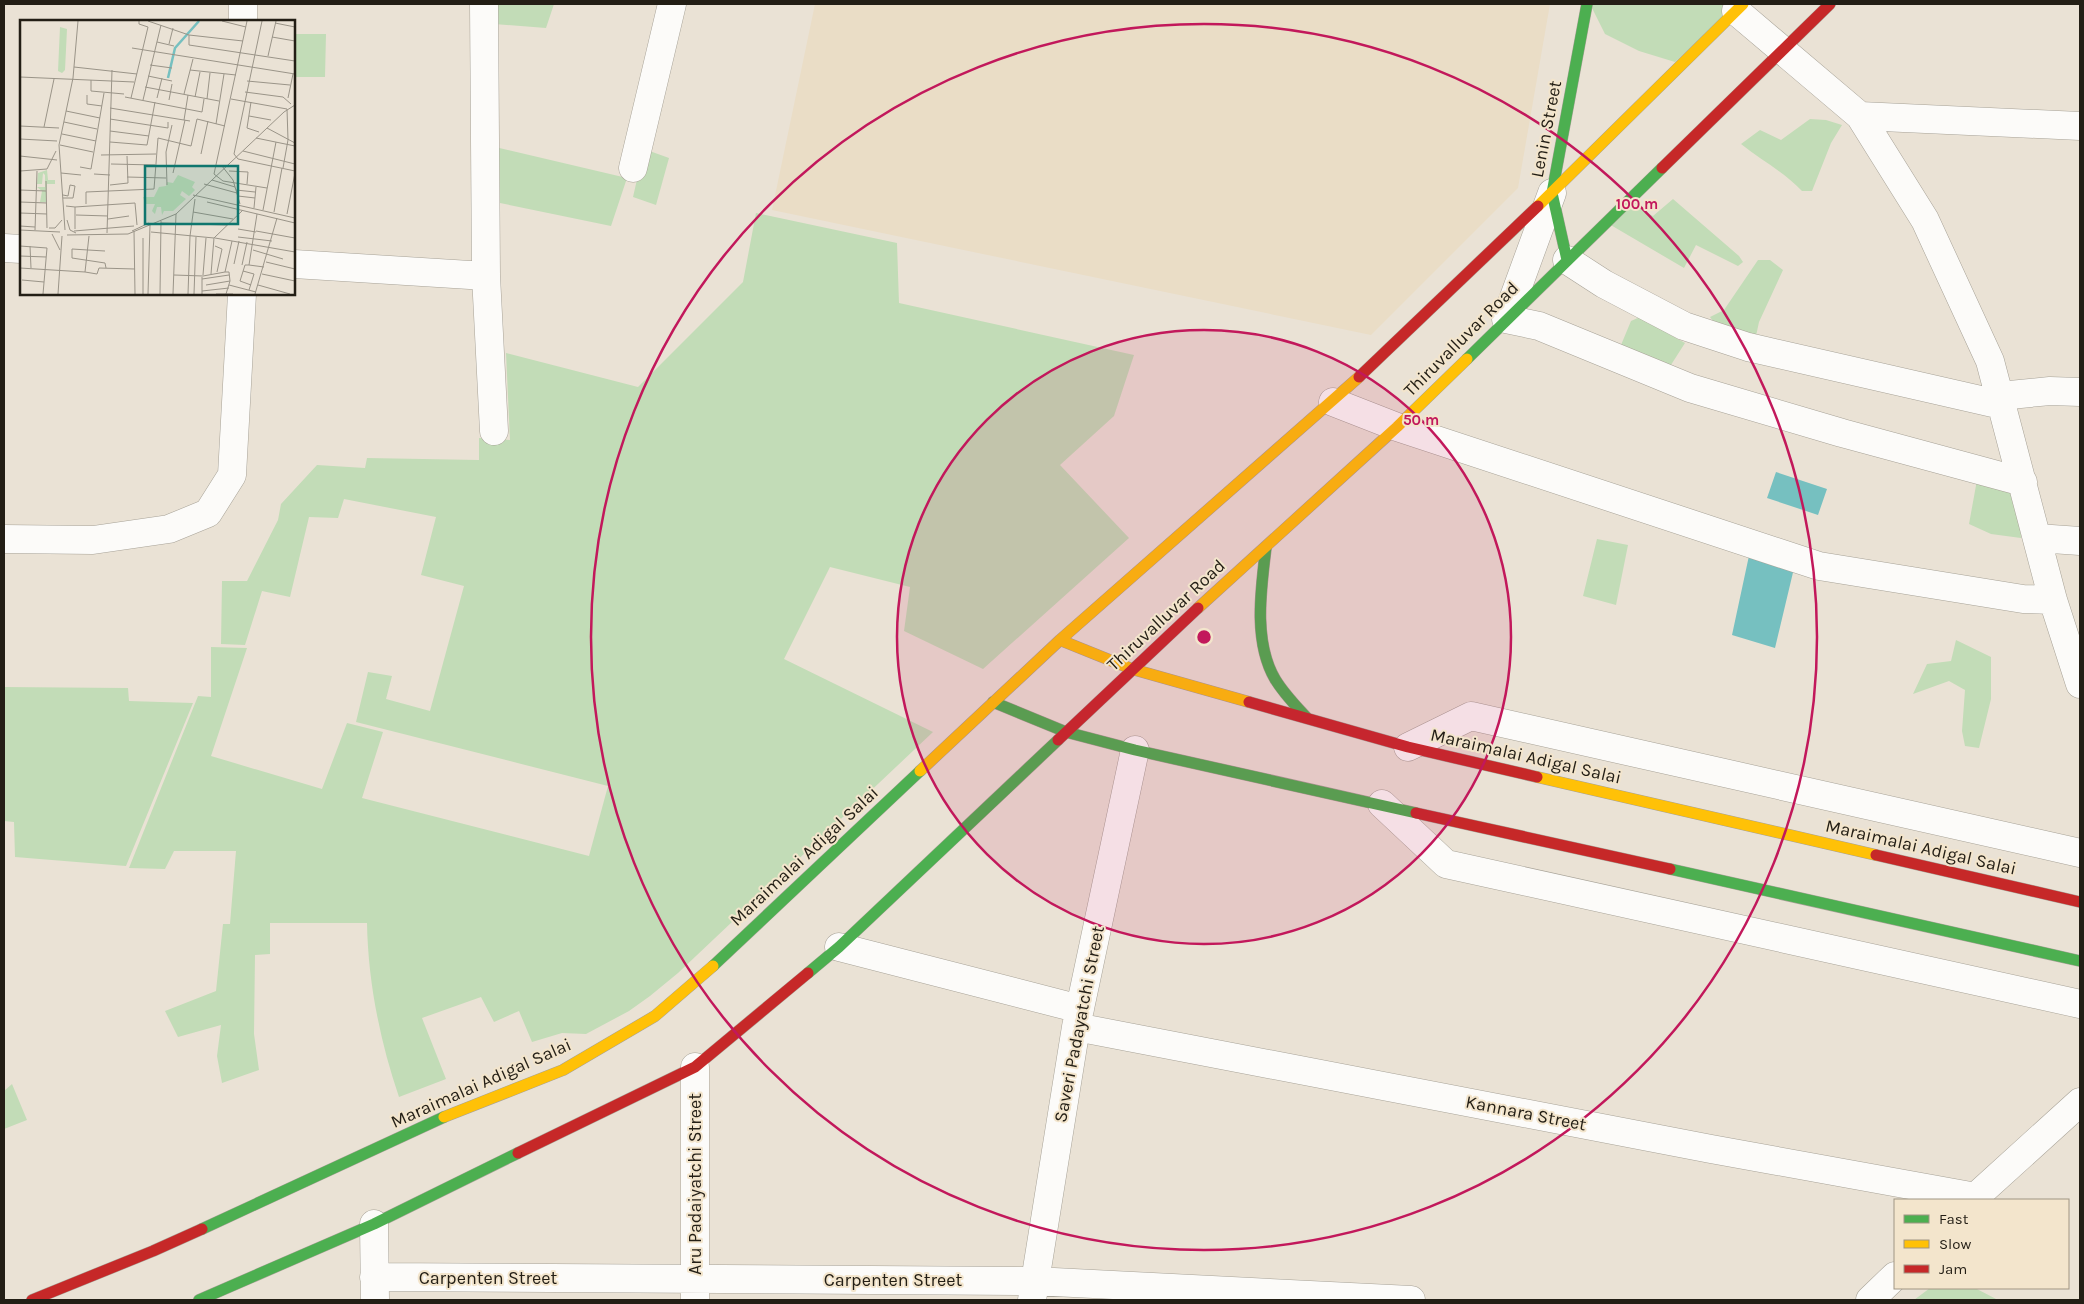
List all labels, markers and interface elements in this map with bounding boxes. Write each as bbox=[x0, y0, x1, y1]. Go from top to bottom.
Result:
inset map bbox=[20, 20, 295, 295]
street label: Lenin Street bbox=[1526, 78, 1566, 179]
text: 100 m bbox=[1616, 195, 1658, 213]
street label: Thiruvalluvar Road bbox=[1399, 277, 1523, 401]
text: 50 m bbox=[1403, 411, 1439, 429]
street label: Thiruvalluvar Road bbox=[1102, 555, 1230, 675]
centre of rings bbox=[1195, 628, 1213, 646]
street label: Maraimalai Adigal Salai bbox=[1428, 723, 1624, 789]
street label: Maraimalai Adigal Salai bbox=[725, 781, 883, 931]
street label: Maraimalai Adigal Salai bbox=[1823, 814, 2019, 880]
street label: Saveri Padayatchi Street bbox=[1049, 924, 1109, 1124]
street label: Maraimalai Adigal Salai bbox=[387, 1033, 575, 1133]
street label: Kannara Street bbox=[1464, 1091, 1588, 1136]
street label: Aru Padaiyatchi Street bbox=[684, 1093, 706, 1275]
legend bbox=[1894, 1199, 2069, 1289]
text: Fast bbox=[1939, 1210, 1969, 1228]
text: Slow bbox=[1939, 1235, 1971, 1253]
text: Jam bbox=[1939, 1260, 1967, 1278]
street label: Carpenten Street bbox=[419, 1267, 558, 1289]
street label: Carpenten Street bbox=[824, 1269, 963, 1291]

